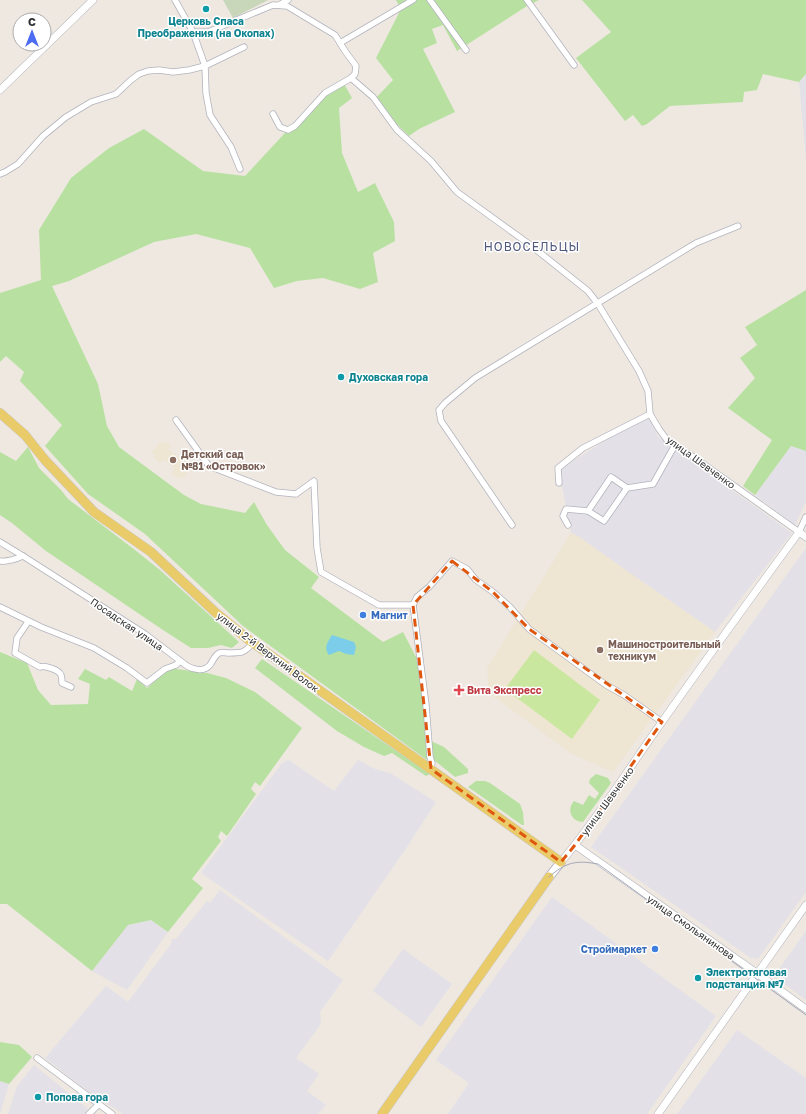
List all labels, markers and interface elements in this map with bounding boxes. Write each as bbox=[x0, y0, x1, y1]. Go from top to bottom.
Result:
marker: Церковь Спаса Преображения (на Окопах) bbox=[201, 4, 211, 14]
north arrow bbox=[12, 12, 52, 52]
text: С bbox=[28, 15, 36, 28]
place label: Церковь Спаса Преображения (на Окопах) bbox=[138, 15, 275, 39]
district label: НОВОСЕЛЬЦЫ bbox=[484, 239, 580, 254]
place label: Духовская гора bbox=[349, 371, 428, 383]
marker: Духовская гора bbox=[336, 372, 346, 382]
street label: улица Шевченко bbox=[664, 433, 738, 491]
place label: Детский сад №81 «Островок» bbox=[181, 448, 266, 472]
marker: Детский сад №81 «Островок» bbox=[168, 455, 178, 465]
street label: Посадская улица bbox=[88, 595, 166, 653]
place label: Магнит bbox=[371, 609, 408, 621]
street label: улица 2-й Верхний Волок bbox=[214, 610, 322, 695]
marker: Магнит bbox=[358, 610, 368, 620]
place label: Машиностроительный техникум bbox=[608, 638, 721, 662]
marker: Машиностроительный техникум bbox=[595, 645, 605, 655]
place label: Вита Экспресс bbox=[467, 684, 542, 696]
marker: Вита Экспресс bbox=[454, 685, 464, 695]
street label: улица Шевченко bbox=[578, 764, 636, 838]
street label: улица Смольянинова bbox=[645, 892, 737, 962]
place label: Строймаркет bbox=[581, 943, 647, 955]
marker: Строймаркет bbox=[650, 944, 660, 954]
place label: Электротяговая подстанция №7 bbox=[706, 966, 787, 990]
marker: Электротяговая подстанция №7 bbox=[693, 973, 703, 983]
place label: Попова гора bbox=[46, 1091, 108, 1103]
marker: Попова гора bbox=[33, 1092, 43, 1102]

